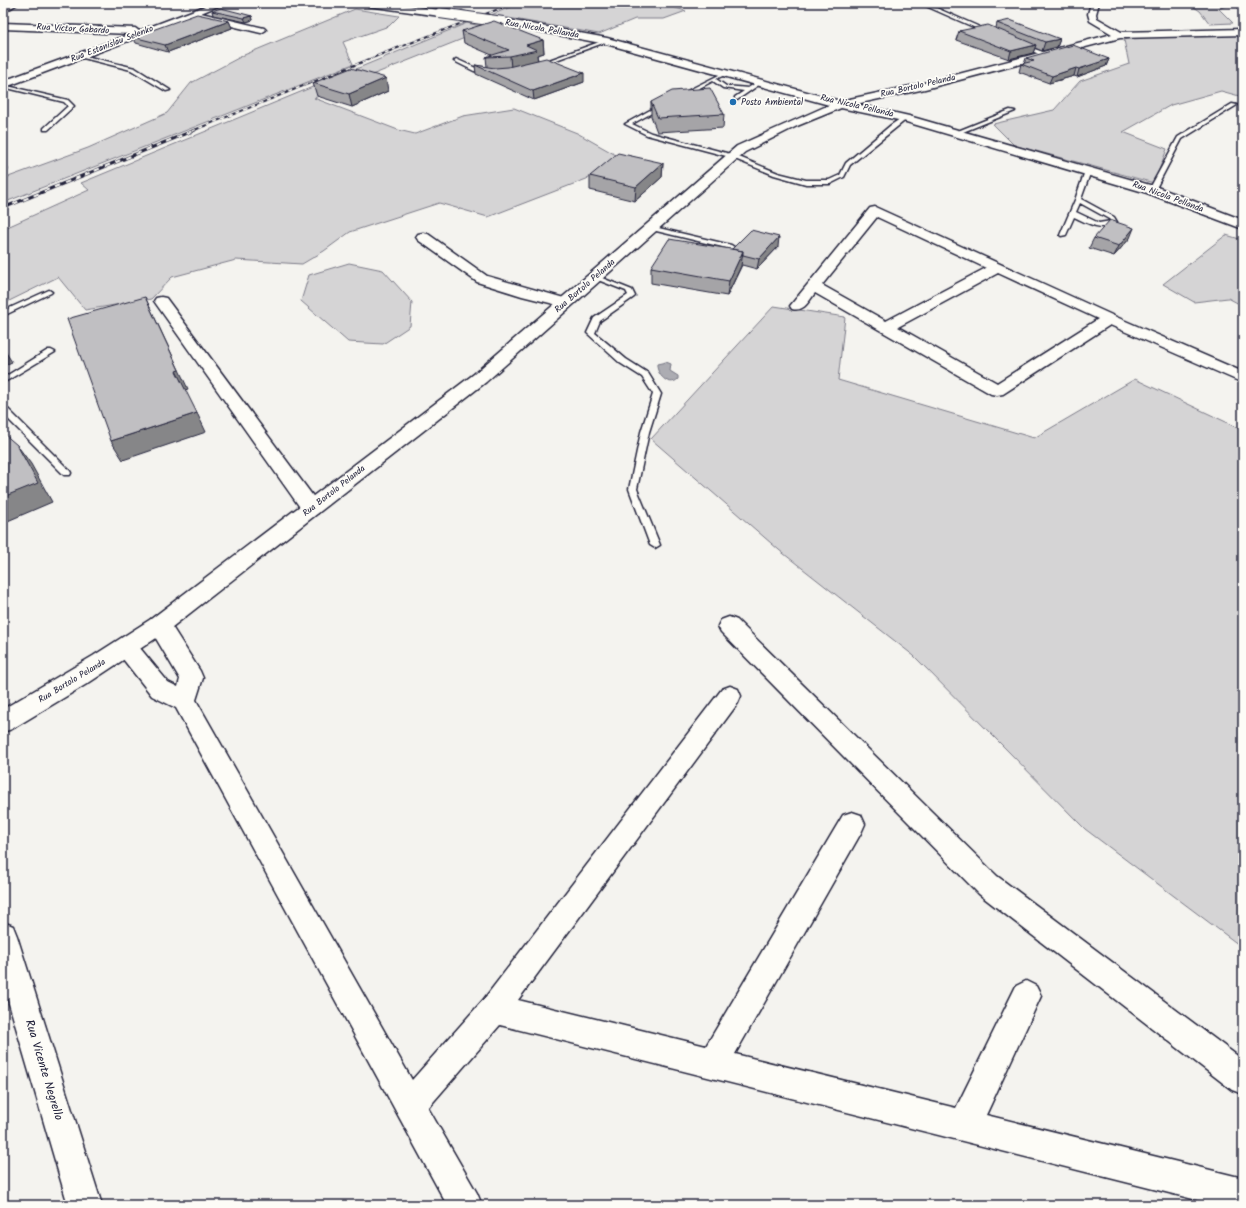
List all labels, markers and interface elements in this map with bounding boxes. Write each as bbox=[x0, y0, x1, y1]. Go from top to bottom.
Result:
street label: Rua Nicola Pellanda bbox=[504, 15, 580, 43]
street label: Rua Victor Gabardo bbox=[36, 20, 110, 38]
street label: Rua Estanislau Selenko bbox=[68, 21, 156, 67]
street label: Rua Bortolo Pelanda bbox=[879, 70, 957, 102]
street label: Rua Nicola Pellanda bbox=[819, 90, 895, 122]
place label: Posto Ambiental bbox=[741, 95, 804, 110]
marker: Posto Ambiental bbox=[728, 97, 738, 107]
street label: Rua Nicola Pellanda bbox=[1130, 177, 1206, 217]
street label: Rua Bortolo Pelanda bbox=[551, 255, 619, 317]
street label: Rua Bortolo Pelanda bbox=[299, 462, 369, 520]
street label: Rua Bortolo Pelanda bbox=[35, 655, 109, 707]
street label: Rua Vicente Negrello bbox=[20, 1017, 68, 1123]

